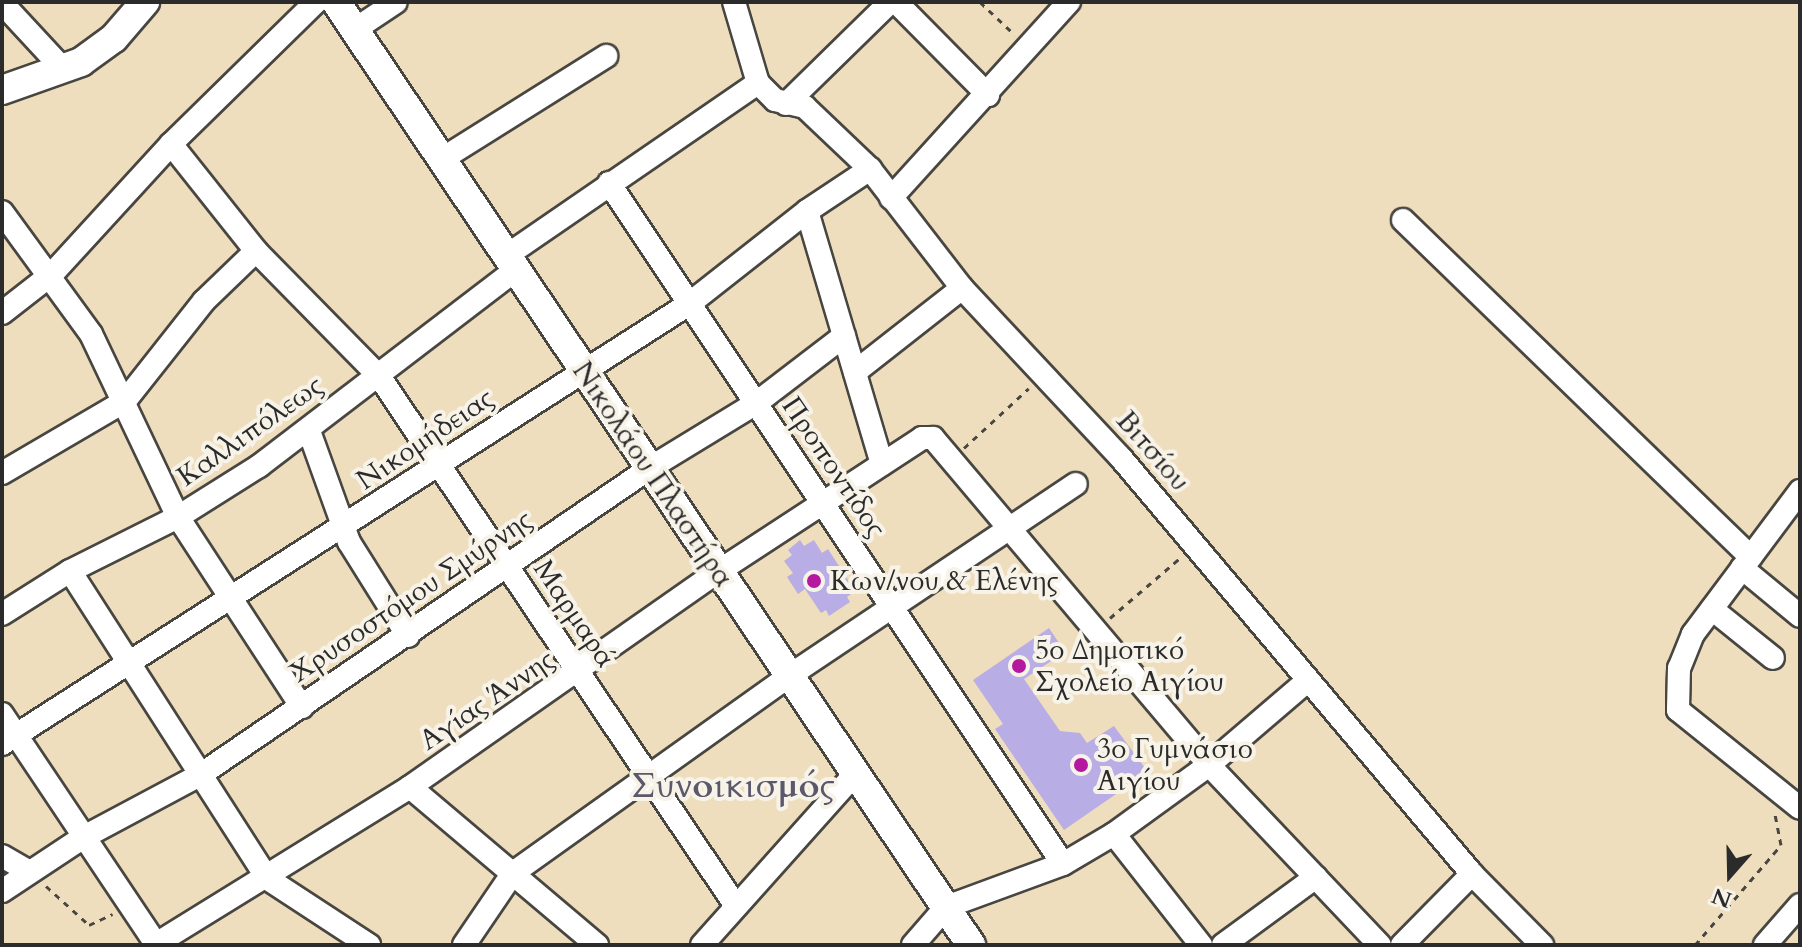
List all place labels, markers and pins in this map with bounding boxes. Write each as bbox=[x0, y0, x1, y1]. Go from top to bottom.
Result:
place label: Κων/νου & Ελένης bbox=[830, 564, 1058, 598]
marker: Κων/νου & Ελένης bbox=[805, 572, 823, 590]
place label: 5ο Δημοτικό Σχολείο Αιγίου bbox=[1035, 633, 1224, 699]
marker: 5ο Δημοτικό Σχολείο Αιγίου bbox=[1010, 657, 1028, 675]
place label: 3ο Γυμνάσιο Αιγίου bbox=[1097, 732, 1253, 798]
marker: 3ο Γυμνάσιο Αιγίου bbox=[1072, 756, 1090, 774]

